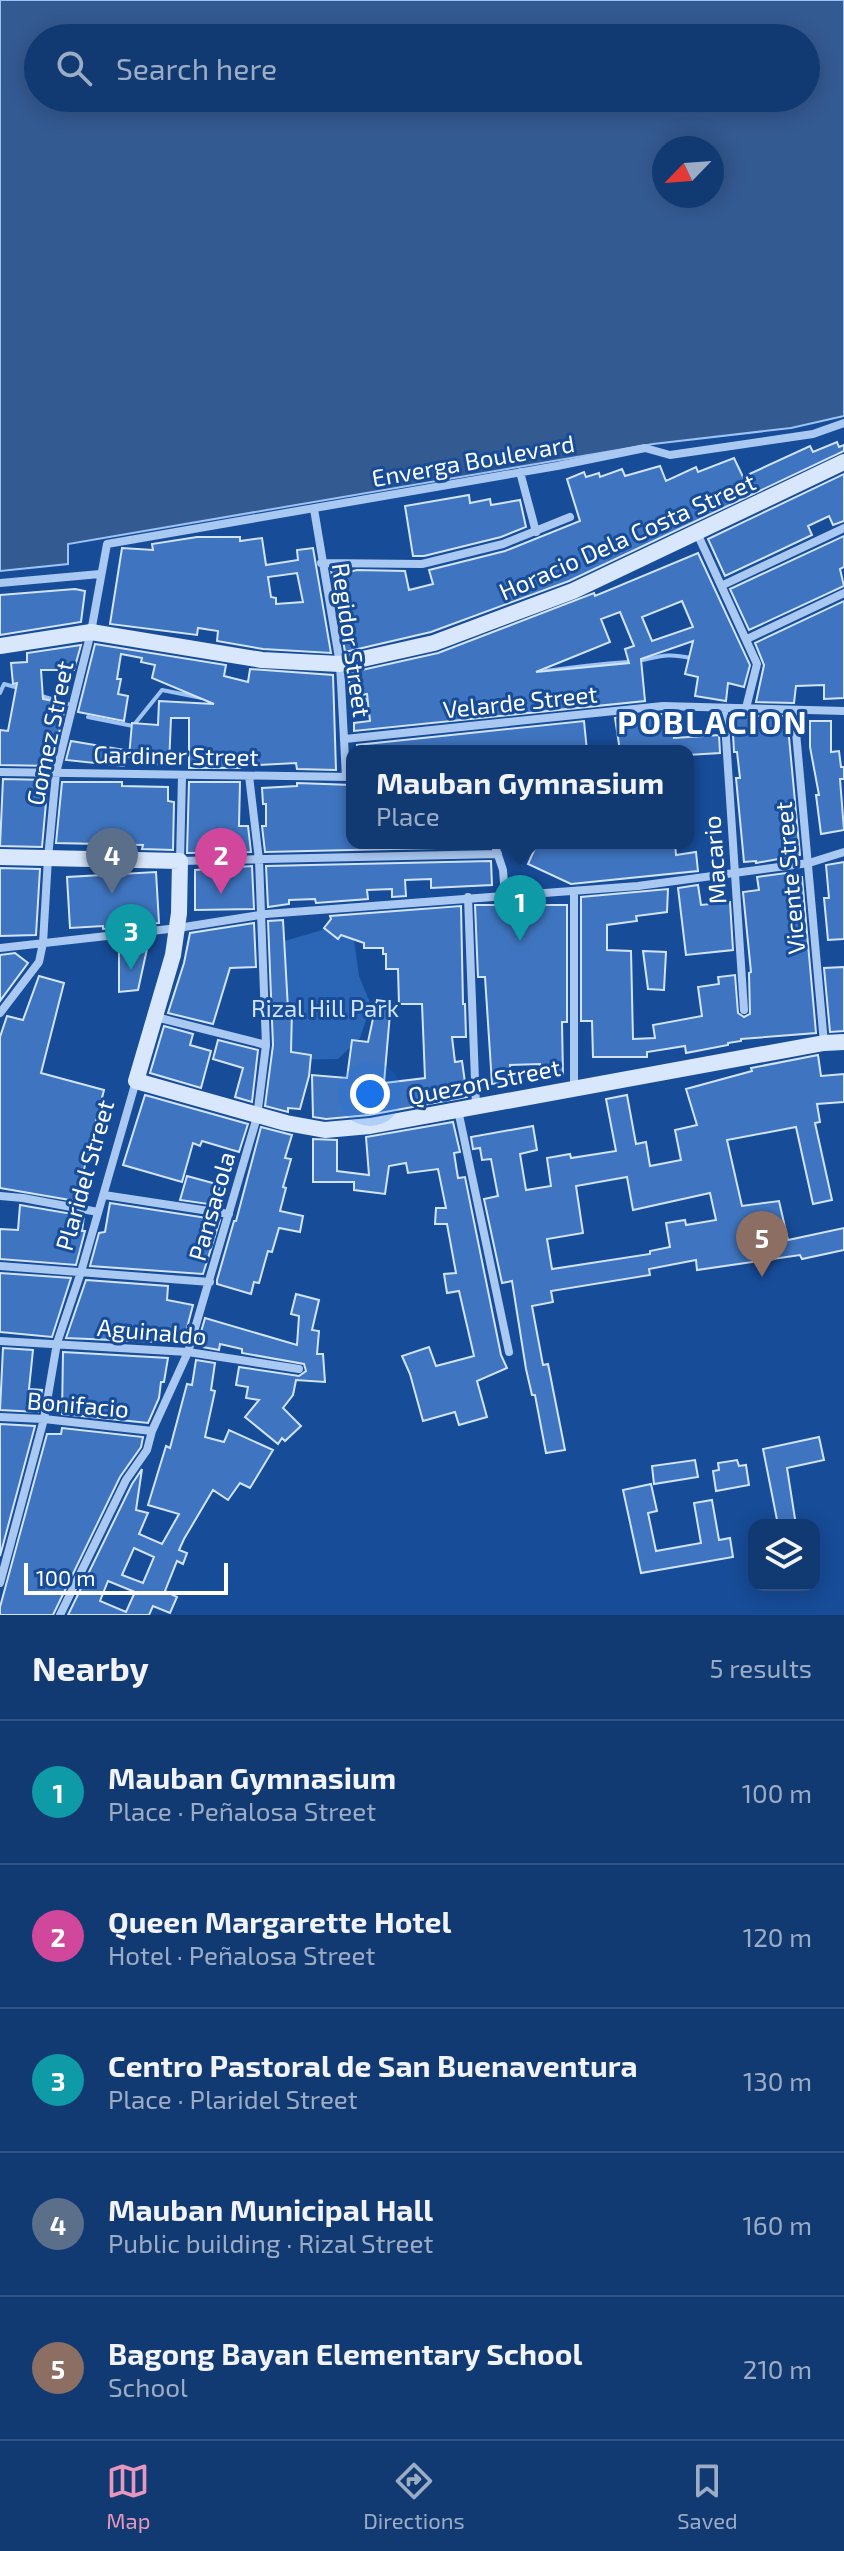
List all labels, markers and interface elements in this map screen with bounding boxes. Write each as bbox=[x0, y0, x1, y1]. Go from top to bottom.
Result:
search box bbox=[24, 24, 820, 112]
icon: search bbox=[52, 46, 96, 90]
text: Search here bbox=[116, 50, 277, 86]
north arrow bbox=[652, 136, 724, 208]
street label: Enverga Boulevard bbox=[369, 428, 577, 492]
street label: Horacio Dela Costa Street bbox=[494, 466, 760, 606]
street label: Regidor Street bbox=[327, 561, 377, 719]
street label: Gomez Street bbox=[20, 658, 78, 808]
street label: Velarde Street bbox=[441, 678, 599, 724]
district label: POBLACION bbox=[617, 702, 809, 740]
street label: Gardiner Street bbox=[93, 739, 259, 771]
popup bbox=[346, 745, 694, 849]
text: Mauban Gymnasium bbox=[376, 764, 664, 800]
text: Place bbox=[376, 800, 440, 831]
street label: Vicente Street bbox=[768, 801, 810, 955]
street label: Macario bbox=[696, 815, 732, 905]
pin: 4 bbox=[86, 828, 138, 894]
pin: 2 bbox=[195, 828, 247, 894]
pin: 1 bbox=[494, 875, 546, 941]
pin: 3 bbox=[105, 904, 157, 970]
park label: Rizal Hill Park bbox=[251, 993, 399, 1022]
street label: Quezon Street bbox=[405, 1052, 563, 1110]
your location bbox=[350, 1074, 390, 1114]
street label: Plaridel Street bbox=[49, 1096, 119, 1254]
street label: Pansacola bbox=[182, 1148, 240, 1264]
pin: 5 bbox=[736, 1211, 788, 1277]
street label: Aguinaldo bbox=[96, 1312, 208, 1350]
street label: Bonifacio bbox=[26, 1385, 130, 1423]
map controls bbox=[748, 1519, 820, 1591]
button: layers bbox=[748, 1519, 820, 1591]
scale bar bbox=[24, 1559, 228, 1595]
text: 100 m bbox=[36, 1564, 95, 1590]
text: Nearby bbox=[32, 1647, 149, 1688]
text: 5 results bbox=[710, 1652, 812, 1683]
text: Mauban Gymnasium bbox=[108, 1759, 396, 1795]
text: 1 bbox=[52, 1777, 64, 1808]
text: 100 m bbox=[742, 1777, 812, 1808]
text: Place · Peñalosa Street bbox=[108, 1795, 376, 1826]
text: Queen Margarette Hotel bbox=[108, 1903, 451, 1939]
text: 2 bbox=[50, 1921, 66, 1952]
text: 120 m bbox=[743, 1921, 812, 1952]
text: Hotel · Peñalosa Street bbox=[108, 1939, 375, 1970]
text: Centro Pastoral de San Buenaventura bbox=[108, 2047, 638, 2083]
text: 3 bbox=[51, 2065, 65, 2096]
text: 130 m bbox=[743, 2065, 812, 2096]
text: Place · Plaridel Street bbox=[108, 2083, 358, 2114]
text: Mauban Municipal Hall bbox=[108, 2191, 433, 2227]
text: 4 bbox=[50, 2209, 66, 2240]
text: 160 m bbox=[743, 2209, 812, 2240]
text: Public building · Rizal Street bbox=[108, 2227, 433, 2258]
text: Bagong Bayan Elementary School bbox=[108, 2335, 582, 2371]
text: 5 bbox=[51, 2353, 65, 2384]
text: 210 m bbox=[743, 2353, 812, 2384]
text: School bbox=[108, 2371, 188, 2402]
tab: Map bbox=[106, 2459, 150, 2533]
tab: Directions bbox=[363, 2459, 465, 2533]
tab: Saved bbox=[677, 2459, 738, 2533]

